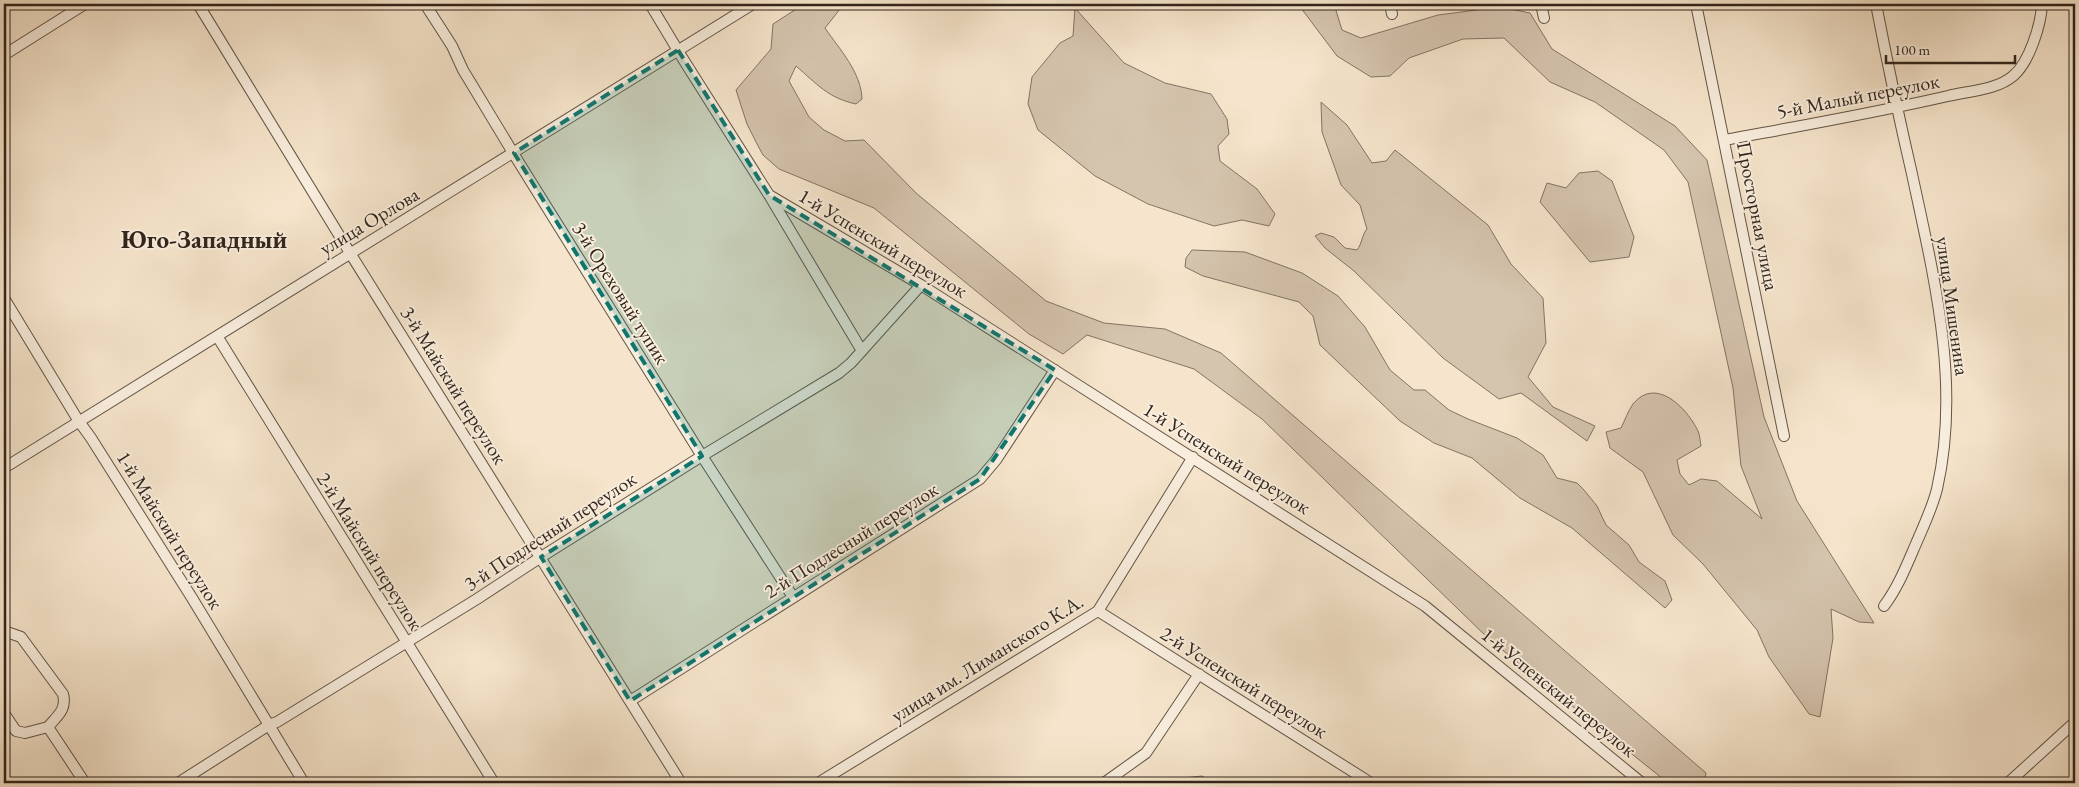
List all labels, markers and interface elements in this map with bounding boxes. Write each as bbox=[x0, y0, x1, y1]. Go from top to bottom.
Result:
scale bar bbox=[1886, 32, 2015, 64]
text: 100 m bbox=[1894, 40, 1931, 59]
street label: 5-й Малый переулок bbox=[1775, 67, 1942, 125]
street label: Просторная улица bbox=[1731, 139, 1785, 293]
street label: улица Орлова bbox=[314, 181, 424, 261]
street label: 1-й Успенский переулок bbox=[794, 182, 973, 304]
street label: 3-й Ореховый тупик bbox=[567, 217, 675, 369]
district label: Юго-Западный bbox=[121, 223, 288, 255]
street label: улица Мишенина bbox=[1930, 235, 1976, 377]
street label: 3-й Майский переулок bbox=[395, 301, 513, 469]
street label: 1-й Успенский переулок bbox=[1139, 396, 1316, 520]
street label: 1-й Майский переулок bbox=[111, 446, 229, 614]
street label: 3-й Подлесный переулок bbox=[459, 465, 641, 596]
street label: 2-й Майский переулок bbox=[311, 467, 429, 635]
street label: 2-й Подлесный переулок bbox=[759, 476, 943, 604]
street label: улица им. Лиманского К.А. bbox=[886, 588, 1088, 728]
street label: 2-й Успенский переулок bbox=[1156, 620, 1333, 744]
street label: 1-й Успенский переулок bbox=[1476, 621, 1642, 763]

